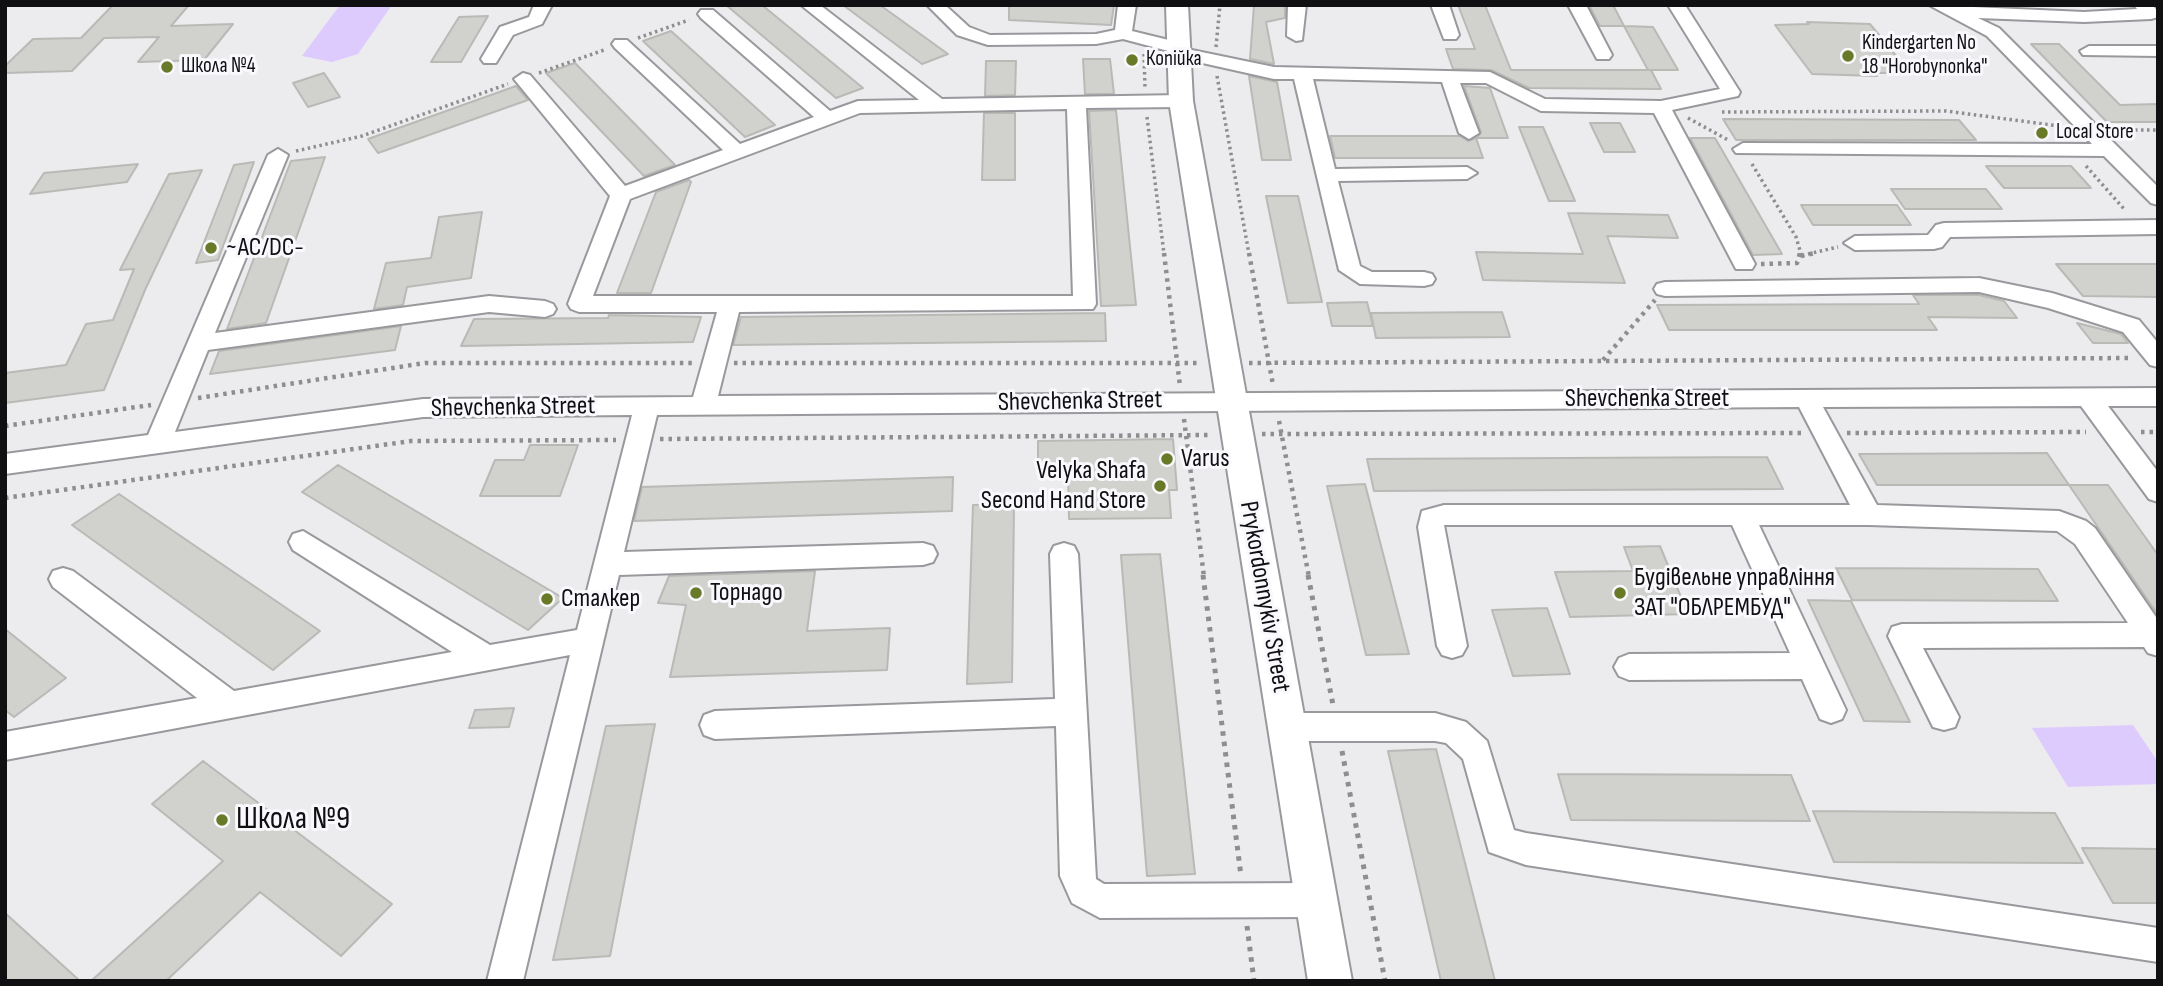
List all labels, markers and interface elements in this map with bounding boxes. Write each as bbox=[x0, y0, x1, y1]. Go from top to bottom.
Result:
place label: Kindergarten No 18 "Horobynonka" bbox=[1862, 31, 1987, 81]
place label: Копійка bbox=[1146, 47, 1202, 73]
marker: Kindergarten No 18 "Horobynonka" bbox=[1840, 48, 1856, 64]
marker: Копійка bbox=[1124, 52, 1140, 68]
place label: Школа №4 bbox=[181, 54, 255, 80]
marker: Школа №4 bbox=[159, 59, 175, 75]
place label: Local Store bbox=[2056, 120, 2134, 146]
marker: Local Store bbox=[2034, 125, 2050, 141]
place label: ~AC/DC- bbox=[225, 232, 304, 264]
marker: ~AC/DC- bbox=[203, 240, 219, 256]
street label: Shevchenka Street bbox=[1565, 383, 1729, 415]
street label: Shevchenka Street bbox=[998, 385, 1162, 419]
street label: Shevchenka Street bbox=[431, 391, 595, 425]
place label: Varus bbox=[1181, 443, 1230, 475]
marker: Varus bbox=[1159, 451, 1175, 467]
place label: Velyka Shafa Second Hand Store bbox=[981, 455, 1146, 516]
marker: Velyka Shafa Second Hand Store bbox=[1152, 478, 1168, 494]
street label: Prykordonnykiv Street bbox=[1232, 499, 1296, 695]
place label: Будівельне управління ЗАТ "ОБЛРЕМБУД" bbox=[1634, 562, 1835, 624]
place label: Торнадо bbox=[710, 577, 783, 609]
place label: Сталкер bbox=[561, 583, 640, 615]
marker: Торнадо bbox=[688, 585, 704, 601]
marker: Будівельне управління ЗАТ "ОБЛРЕМБУД" bbox=[1612, 585, 1628, 601]
marker: Сталкер bbox=[539, 591, 555, 607]
place label: Школа №9 bbox=[236, 801, 350, 839]
marker: Школа №9 bbox=[214, 812, 230, 828]

